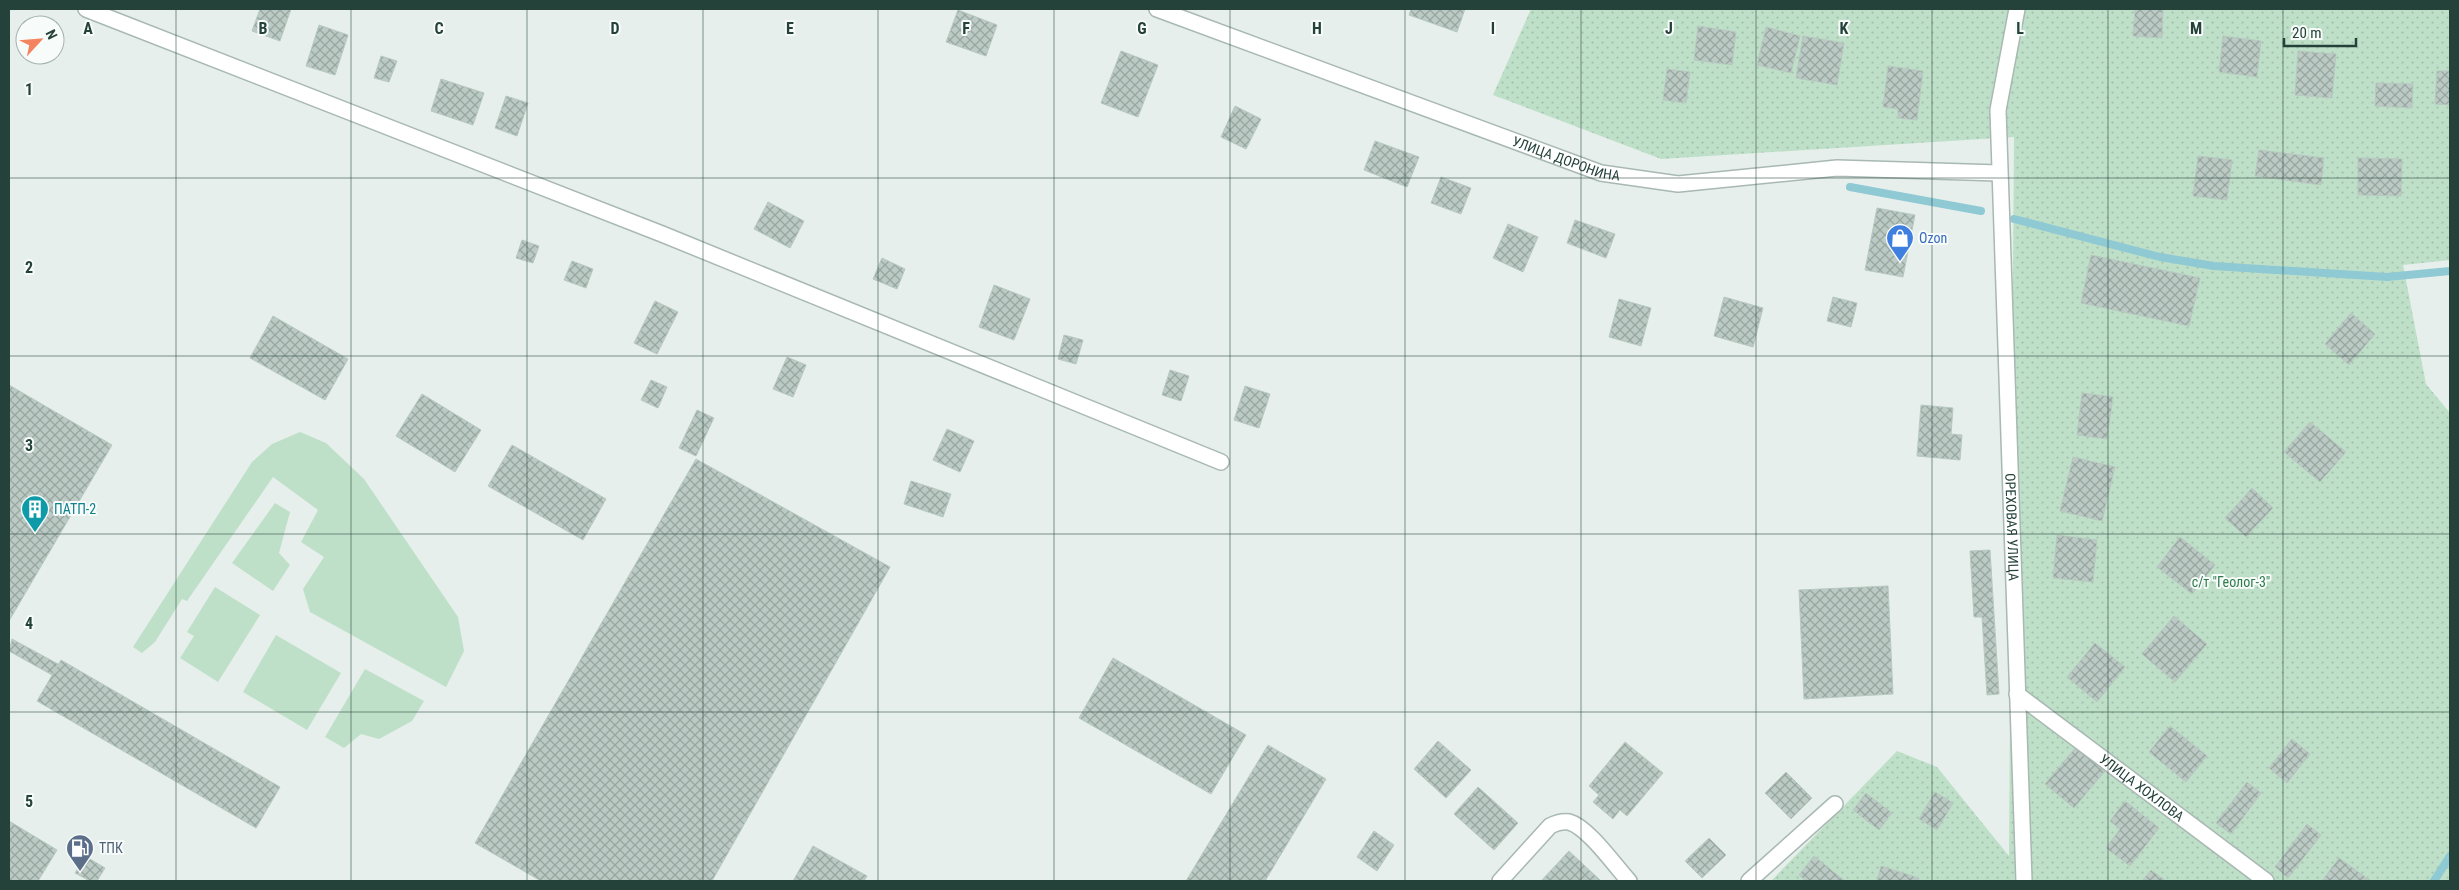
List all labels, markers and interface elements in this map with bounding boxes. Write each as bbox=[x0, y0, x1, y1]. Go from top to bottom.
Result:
north arrow bbox=[15, 15, 65, 65]
scale bar bbox=[2284, 15, 2356, 47]
text: A bbox=[83, 19, 93, 38]
text: B bbox=[259, 19, 268, 38]
text: C bbox=[434, 19, 444, 38]
text: D bbox=[610, 19, 620, 38]
text: E bbox=[786, 19, 794, 38]
text: F bbox=[962, 19, 970, 38]
text: G bbox=[1137, 19, 1147, 38]
text: H bbox=[1312, 19, 1322, 38]
text: I bbox=[1491, 19, 1495, 38]
text: J bbox=[1665, 19, 1673, 38]
text: K bbox=[1840, 19, 1849, 38]
text: L bbox=[2016, 19, 2024, 38]
text: M bbox=[2190, 19, 2202, 38]
text: 20 m bbox=[2292, 24, 2322, 42]
text: N bbox=[43, 27, 61, 42]
text: 1 bbox=[25, 80, 33, 99]
street label: УЛИЦА ДОРОНИНА bbox=[1510, 133, 1621, 184]
shop icon: Ozon bbox=[1885, 223, 1915, 262]
place label: Ozon bbox=[1919, 230, 1947, 246]
text: 2 bbox=[25, 258, 33, 277]
text: 3 bbox=[25, 436, 33, 455]
street label: ОРЕХОВАЯ УЛИЦА bbox=[2002, 473, 2022, 581]
building icon: ПАТП-2 bbox=[20, 494, 50, 533]
place label: ПАТП-2 bbox=[54, 501, 96, 517]
park label: с/т "Геолог-3" bbox=[2192, 574, 2270, 590]
text: 4 bbox=[25, 614, 33, 633]
street label: УЛИЦА ХОХЛОВА bbox=[2096, 751, 2187, 825]
text: 5 bbox=[25, 792, 33, 811]
fuel station icon: ТПК bbox=[65, 833, 95, 872]
place label: ТПК bbox=[99, 840, 123, 856]

